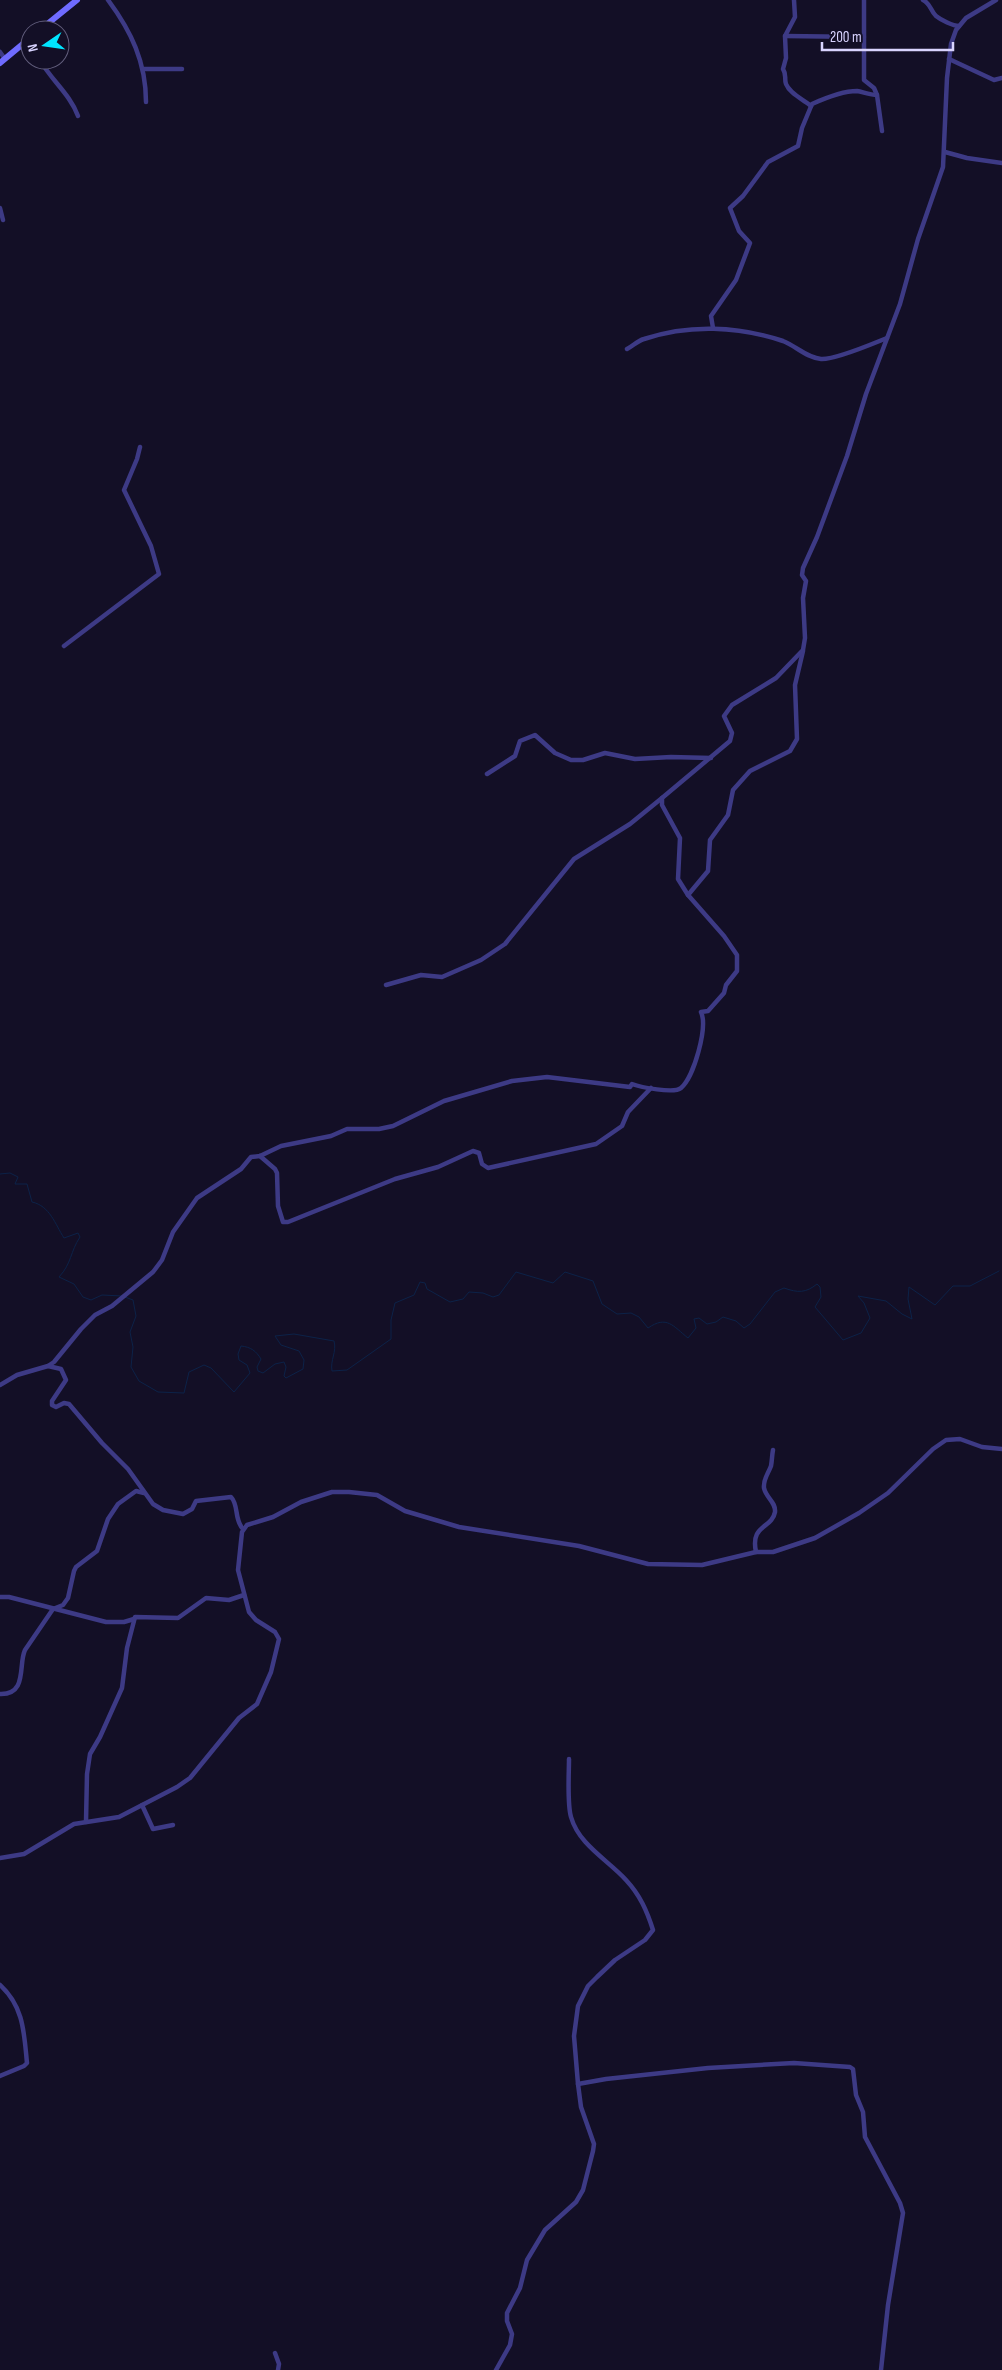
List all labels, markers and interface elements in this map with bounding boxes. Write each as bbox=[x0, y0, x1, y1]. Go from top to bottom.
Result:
north arrow bbox=[20, 20, 70, 70]
scale bar bbox=[822, 20, 953, 52]
text: 200 m bbox=[830, 28, 862, 47]
text: N bbox=[24, 42, 42, 53]

